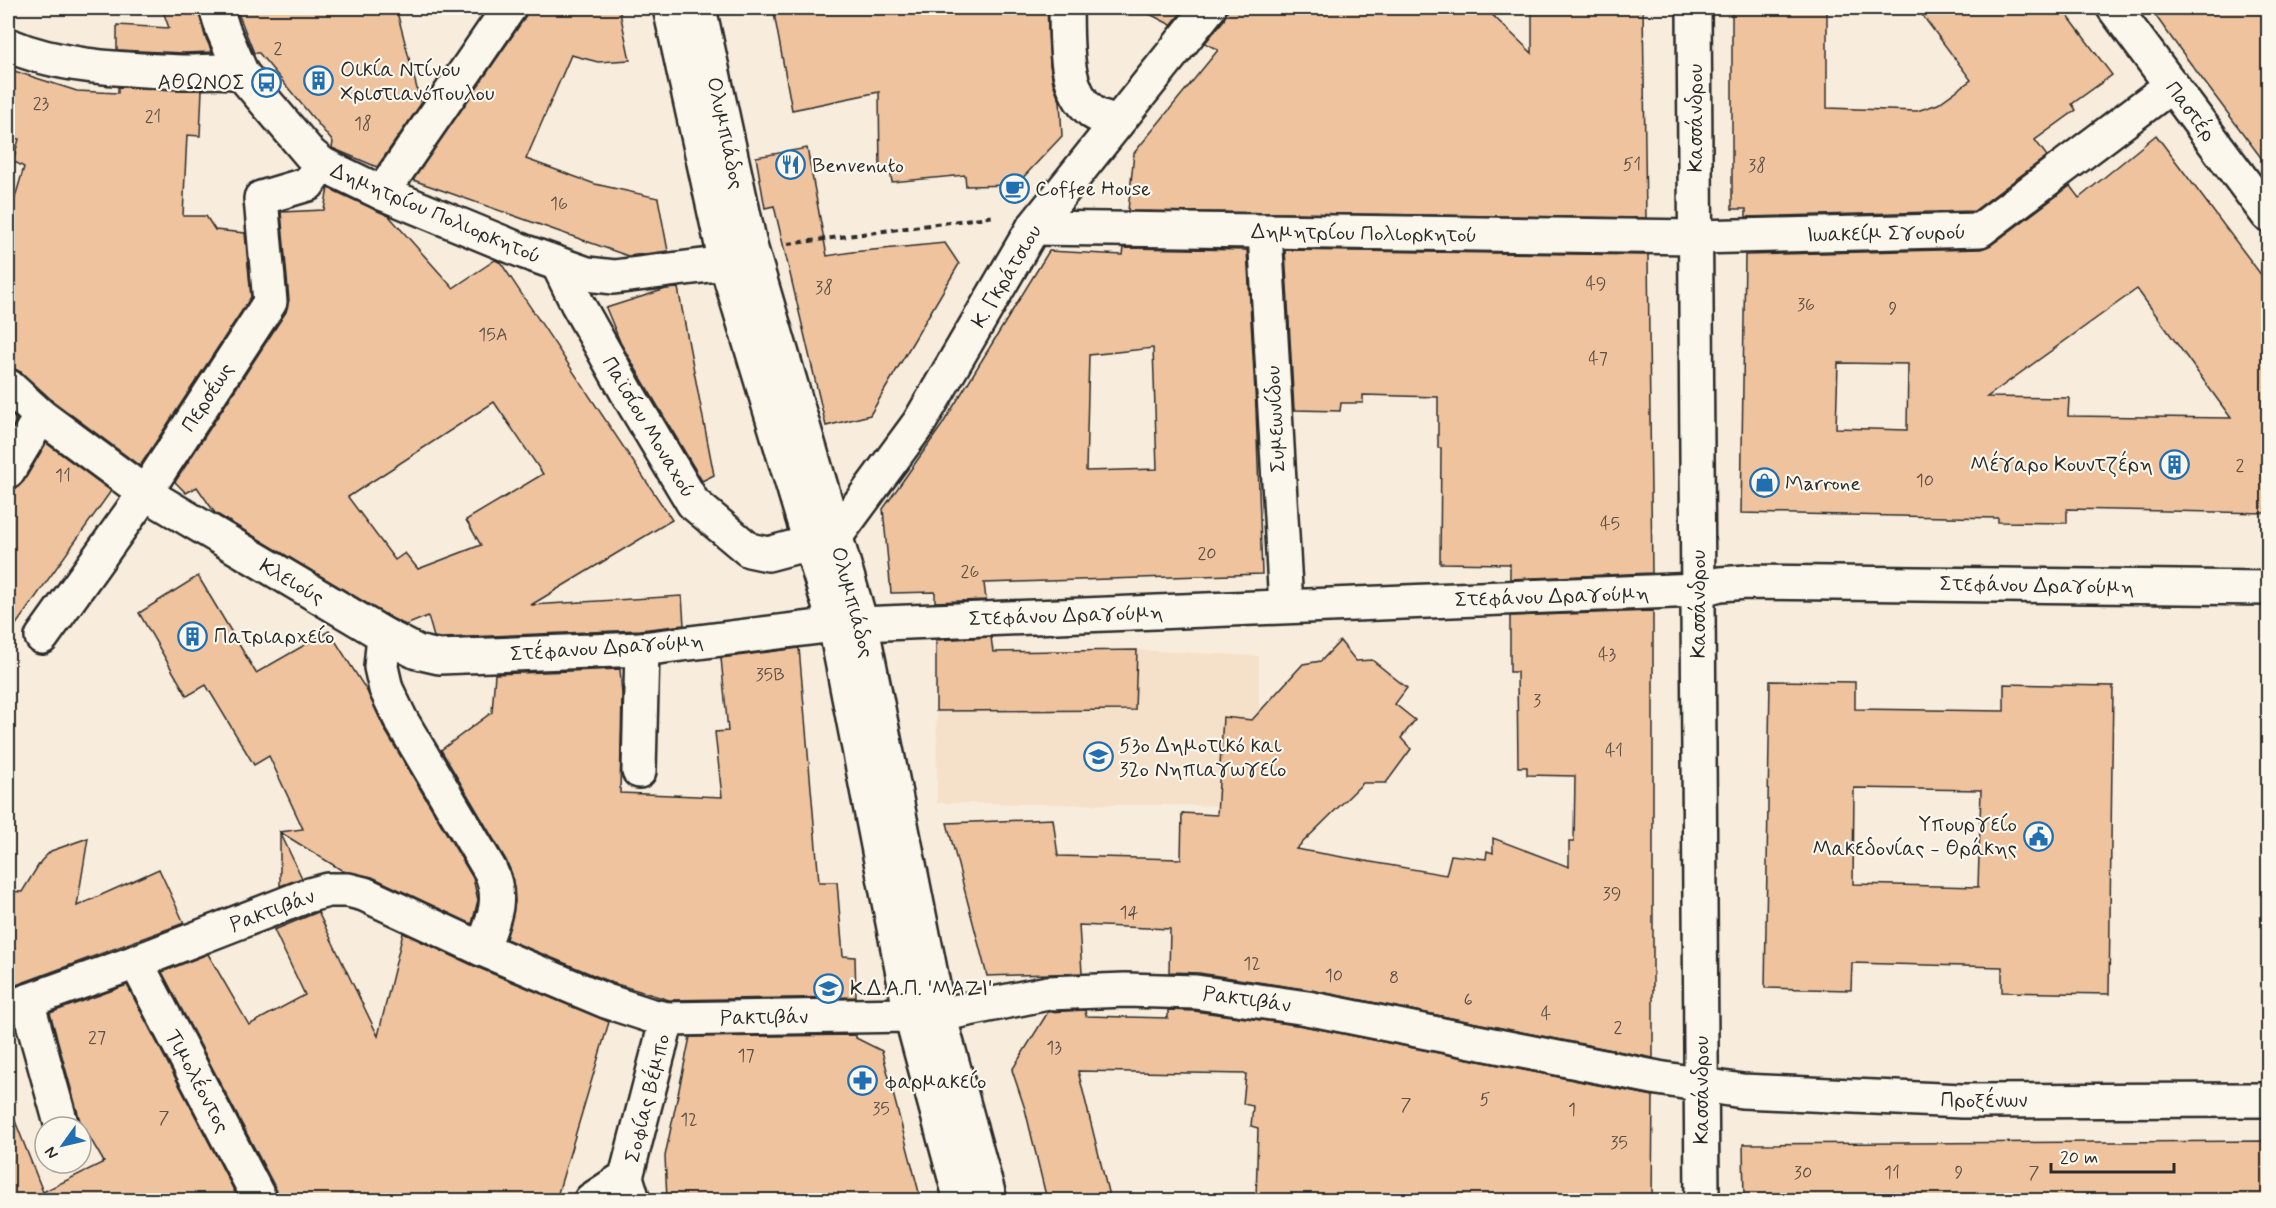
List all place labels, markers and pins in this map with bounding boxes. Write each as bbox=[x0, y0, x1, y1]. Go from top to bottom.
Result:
place label: Οικία Ντίνου Χριστιανόπουλου bbox=[340, 56, 494, 108]
building icon: Οικία Ντίνου Χριστιανόπουλου bbox=[303, 65, 335, 97]
bus stop icon: ΑΘΩΝΟΣ bbox=[250, 66, 282, 98]
place label: ΑΘΩΝΟΣ bbox=[158, 69, 245, 97]
restaurant icon: Benvenuto bbox=[775, 149, 807, 181]
place label: Benvenuto bbox=[812, 152, 904, 180]
cafe icon: Coffee House bbox=[998, 172, 1030, 204]
place label: Coffee House bbox=[1035, 175, 1151, 203]
building icon: Μέγαρο Κουντζέρη bbox=[2158, 448, 2190, 480]
place label: Μέγαρο Κουντζέρη bbox=[1970, 450, 2153, 479]
shop icon: Marrone bbox=[1748, 467, 1780, 499]
place label: Marrone bbox=[1785, 470, 1861, 498]
building icon: Πατριαρχείο bbox=[177, 620, 209, 652]
place label: Πατριαρχείο bbox=[214, 623, 334, 651]
place label: 53ο Δημοτικό και 32ο Νηπιαγωγείο bbox=[1119, 732, 1287, 784]
school or university icon: 53ο Δημοτικό και 32ο Νηπιαγωγείο bbox=[1082, 741, 1114, 773]
place label: Υπουργείο Μακεδονίας - Θράκης bbox=[1812, 811, 2017, 863]
public building icon: Υπουργείο Μακεδονίας - Θράκης bbox=[2022, 820, 2054, 852]
school or university icon: Κ.Δ.Α.Π. 'ΜΑΖΙ' bbox=[813, 972, 845, 1004]
place label: Κ.Δ.Α.Π. 'ΜΑΖΙ' bbox=[850, 975, 993, 1003]
pharmacy icon: φαρμακείο bbox=[847, 1065, 879, 1097]
place label: φαρμακείο bbox=[884, 1068, 987, 1096]

